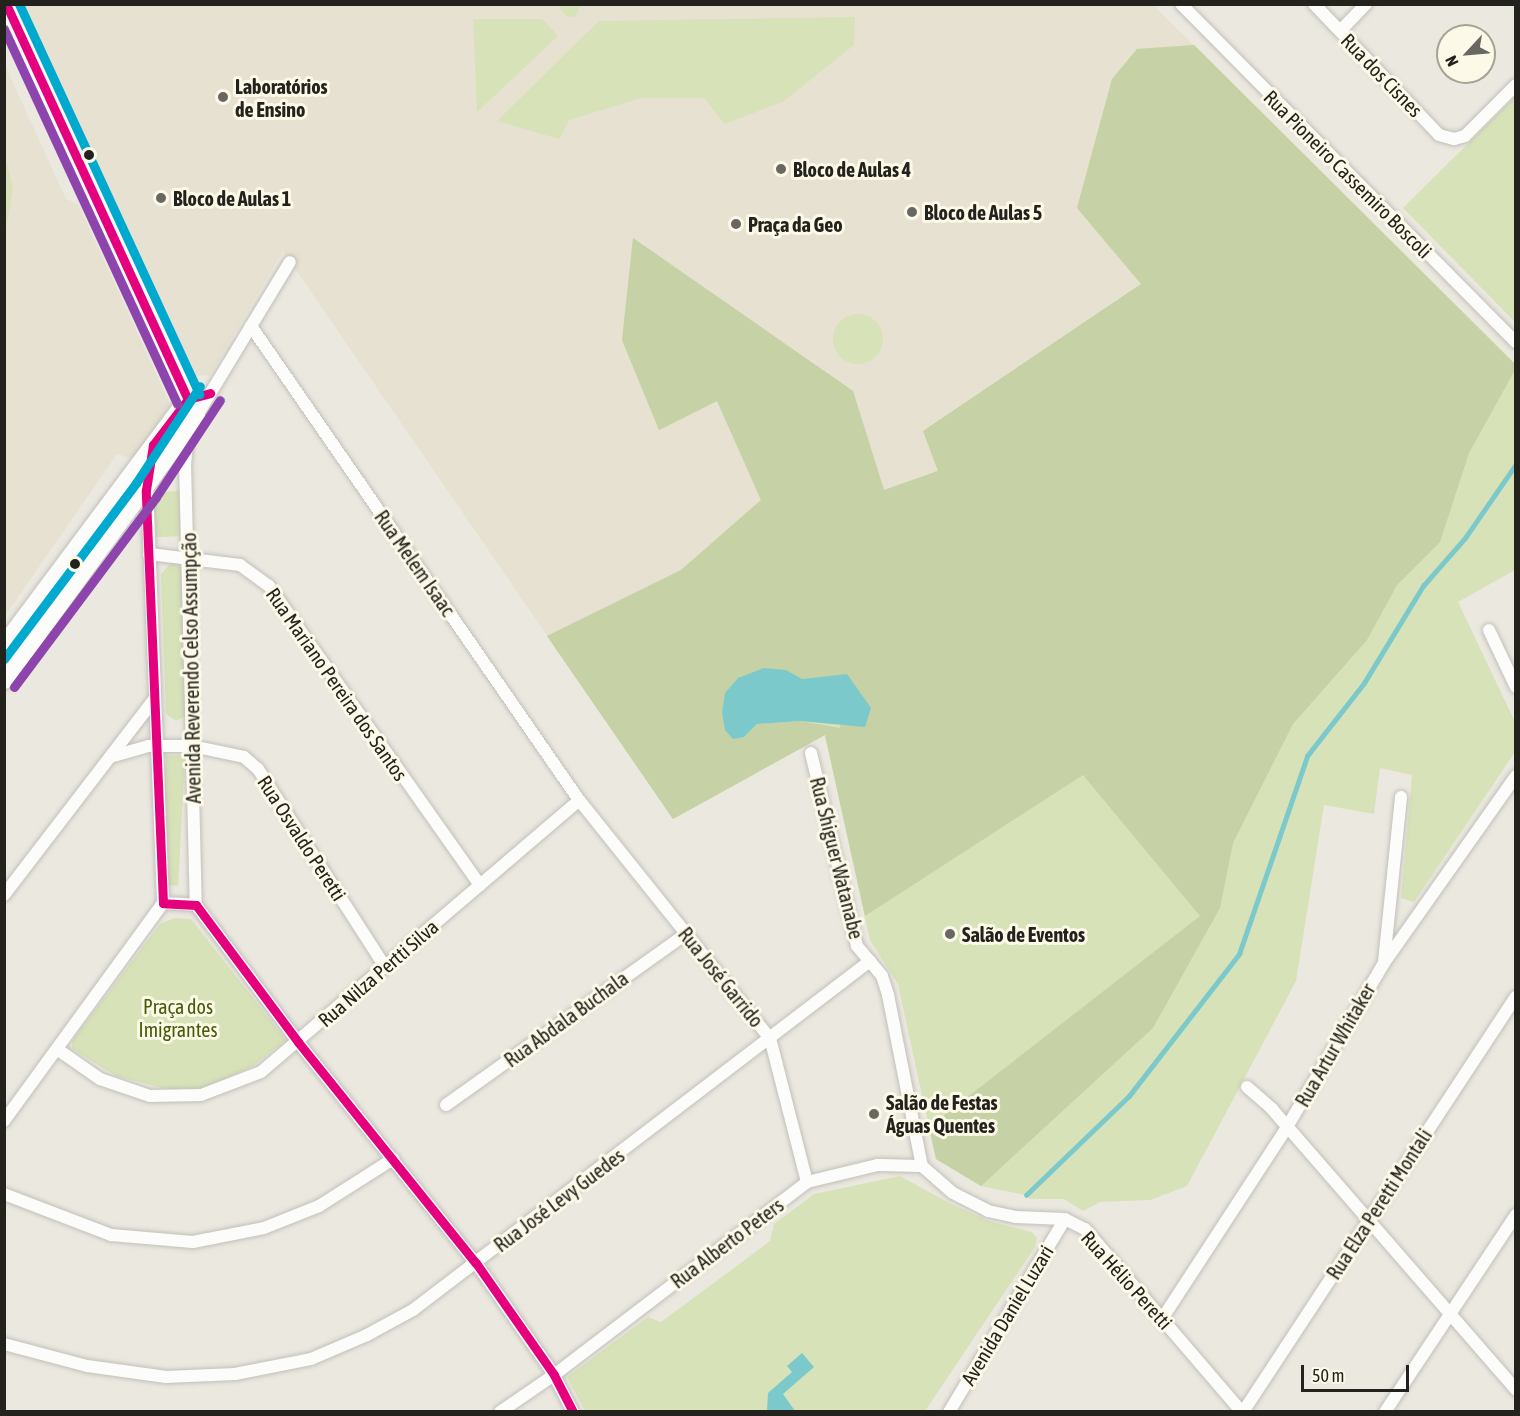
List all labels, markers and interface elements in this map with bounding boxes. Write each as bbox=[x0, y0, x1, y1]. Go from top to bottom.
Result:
north arrow bbox=[1436, 24, 1496, 84]
street label: Rua dos Cisnes bbox=[1336, 28, 1428, 122]
text: N bbox=[1441, 53, 1462, 69]
place label: Laboratórios de Ensino bbox=[235, 74, 328, 121]
street label: Rua Pioneiro Cassemiro Boscoli bbox=[1259, 85, 1437, 263]
marker: Laboratórios de Ensino bbox=[216, 90, 230, 104]
unlabelled marker bbox=[83, 149, 95, 161]
place label: Bloco de Aulas 4 bbox=[793, 157, 911, 181]
marker: Bloco de Aulas 4 bbox=[774, 162, 788, 176]
place label: Bloco de Aulas 1 bbox=[173, 186, 291, 210]
marker: Bloco de Aulas 1 bbox=[154, 191, 168, 205]
place label: Bloco de Aulas 5 bbox=[924, 200, 1042, 224]
marker: Bloco de Aulas 5 bbox=[905, 205, 919, 219]
place label: Praça da Geo bbox=[748, 212, 843, 236]
marker: Praça da Geo bbox=[729, 217, 743, 231]
street label: Rua Melem Isaac bbox=[370, 505, 460, 621]
street label: Avenida Reverendo Celso Assumpção bbox=[177, 532, 205, 804]
unlabelled marker bbox=[69, 558, 81, 570]
street label: Rua Mariano Pereira dos Santos bbox=[261, 583, 413, 785]
street label: Rua Osvaldo Peretti bbox=[253, 771, 351, 905]
street label: Rua Shiguer Watanabe bbox=[805, 774, 869, 942]
street label: Rua Nilza Pertti Silva bbox=[313, 914, 443, 1032]
street label: Rua José Garrido bbox=[673, 922, 769, 1032]
place label: Salão de Eventos bbox=[962, 922, 1085, 946]
marker: Salão de Eventos bbox=[943, 927, 957, 941]
street label: Rua Abdala Buchala bbox=[499, 966, 633, 1072]
street label: Rua Artur Whitaker bbox=[1290, 979, 1380, 1111]
park label: Praça dos Imigrantes bbox=[139, 994, 217, 1041]
place label: Salão de Festas Águas Quentes bbox=[886, 1090, 998, 1137]
marker: Salão de Festas Águas Quentes bbox=[867, 1107, 881, 1121]
street label: Rua Elza Peretti Montali bbox=[1321, 1124, 1437, 1284]
street label: Rua José Levy Guedes bbox=[489, 1143, 629, 1257]
street label: Rua Alberto Peters bbox=[666, 1193, 788, 1293]
street label: Rua Hélio Peretti bbox=[1077, 1226, 1177, 1334]
street label: Avenida Daniel Luzari bbox=[956, 1241, 1058, 1389]
scale bar bbox=[1304, 1353, 1412, 1391]
text: 50 m bbox=[1312, 1365, 1344, 1386]

